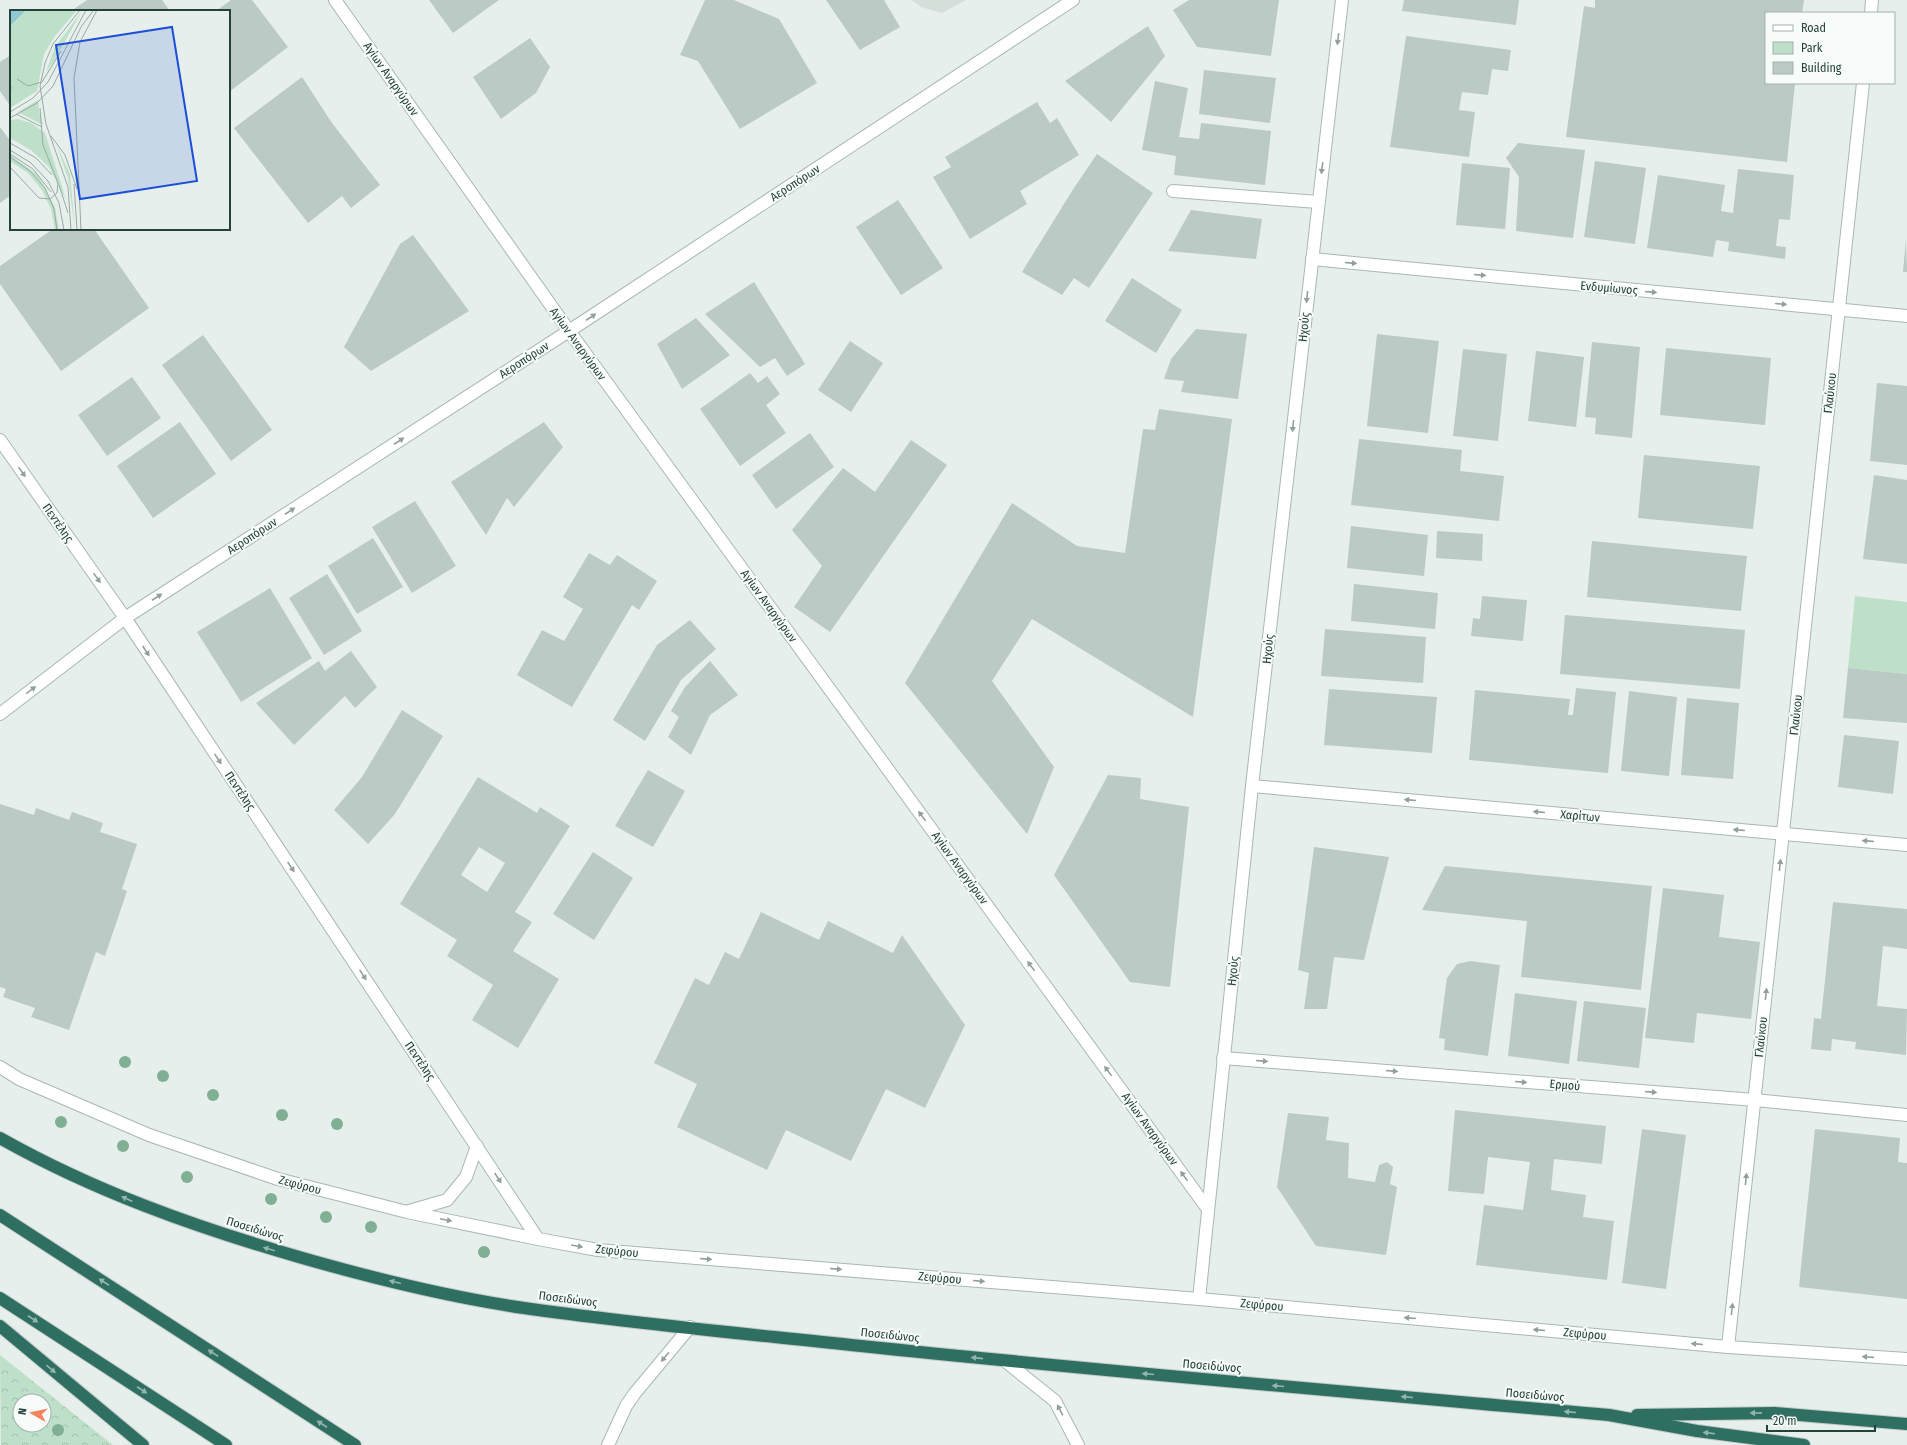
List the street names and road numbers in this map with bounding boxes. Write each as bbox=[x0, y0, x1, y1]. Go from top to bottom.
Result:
street label: Αγίων Αναργύρων bbox=[360, 40, 422, 119]
street label: Αεροπόρων bbox=[768, 161, 823, 204]
street label: Ενδυμίωνος bbox=[1580, 279, 1638, 297]
street label: Αγίων Αναργύρων bbox=[547, 305, 610, 384]
street label: Ηχούς bbox=[1295, 312, 1313, 342]
street label: Αεροπόρων bbox=[497, 338, 552, 381]
street label: Γλαύκου bbox=[1821, 372, 1839, 414]
street label: Πεντέλης bbox=[40, 501, 76, 545]
street label: Αεροπόρων bbox=[225, 514, 280, 557]
street label: Αγίων Αναργύρων bbox=[738, 567, 801, 646]
street label: Ηχούς bbox=[1259, 634, 1277, 664]
street label: Γλαύκου bbox=[1787, 694, 1805, 736]
street label: Πεντέλης bbox=[222, 769, 258, 813]
street label: Χαρίτων bbox=[1560, 807, 1601, 825]
street label: Αγίων Αναργύρων bbox=[929, 829, 992, 908]
street label: Ηχούς bbox=[1224, 956, 1242, 986]
street label: Γλαύκου bbox=[1752, 1016, 1770, 1058]
street label: Πεντέλης bbox=[402, 1039, 438, 1083]
street label: Ερμού bbox=[1549, 1077, 1581, 1093]
street label: Αγίων Αναργύρων bbox=[1119, 1090, 1182, 1169]
street label: Ζεφύρου bbox=[277, 1173, 323, 1197]
street label: Ποσειδώνος bbox=[225, 1214, 285, 1244]
street label: Ζεφύρου bbox=[595, 1242, 639, 1260]
street label: Ζεφύρου bbox=[918, 1269, 962, 1287]
street label: Ποσειδώνος bbox=[538, 1288, 598, 1310]
street label: Ζεφύρου bbox=[1240, 1296, 1284, 1314]
street label: Ποσειδώνος bbox=[860, 1325, 920, 1345]
street label: Ζεφύρου bbox=[1563, 1325, 1607, 1343]
street label: Ποσειδώνος bbox=[1182, 1356, 1242, 1376]
street label: Ποσειδώνος bbox=[1505, 1385, 1565, 1405]

